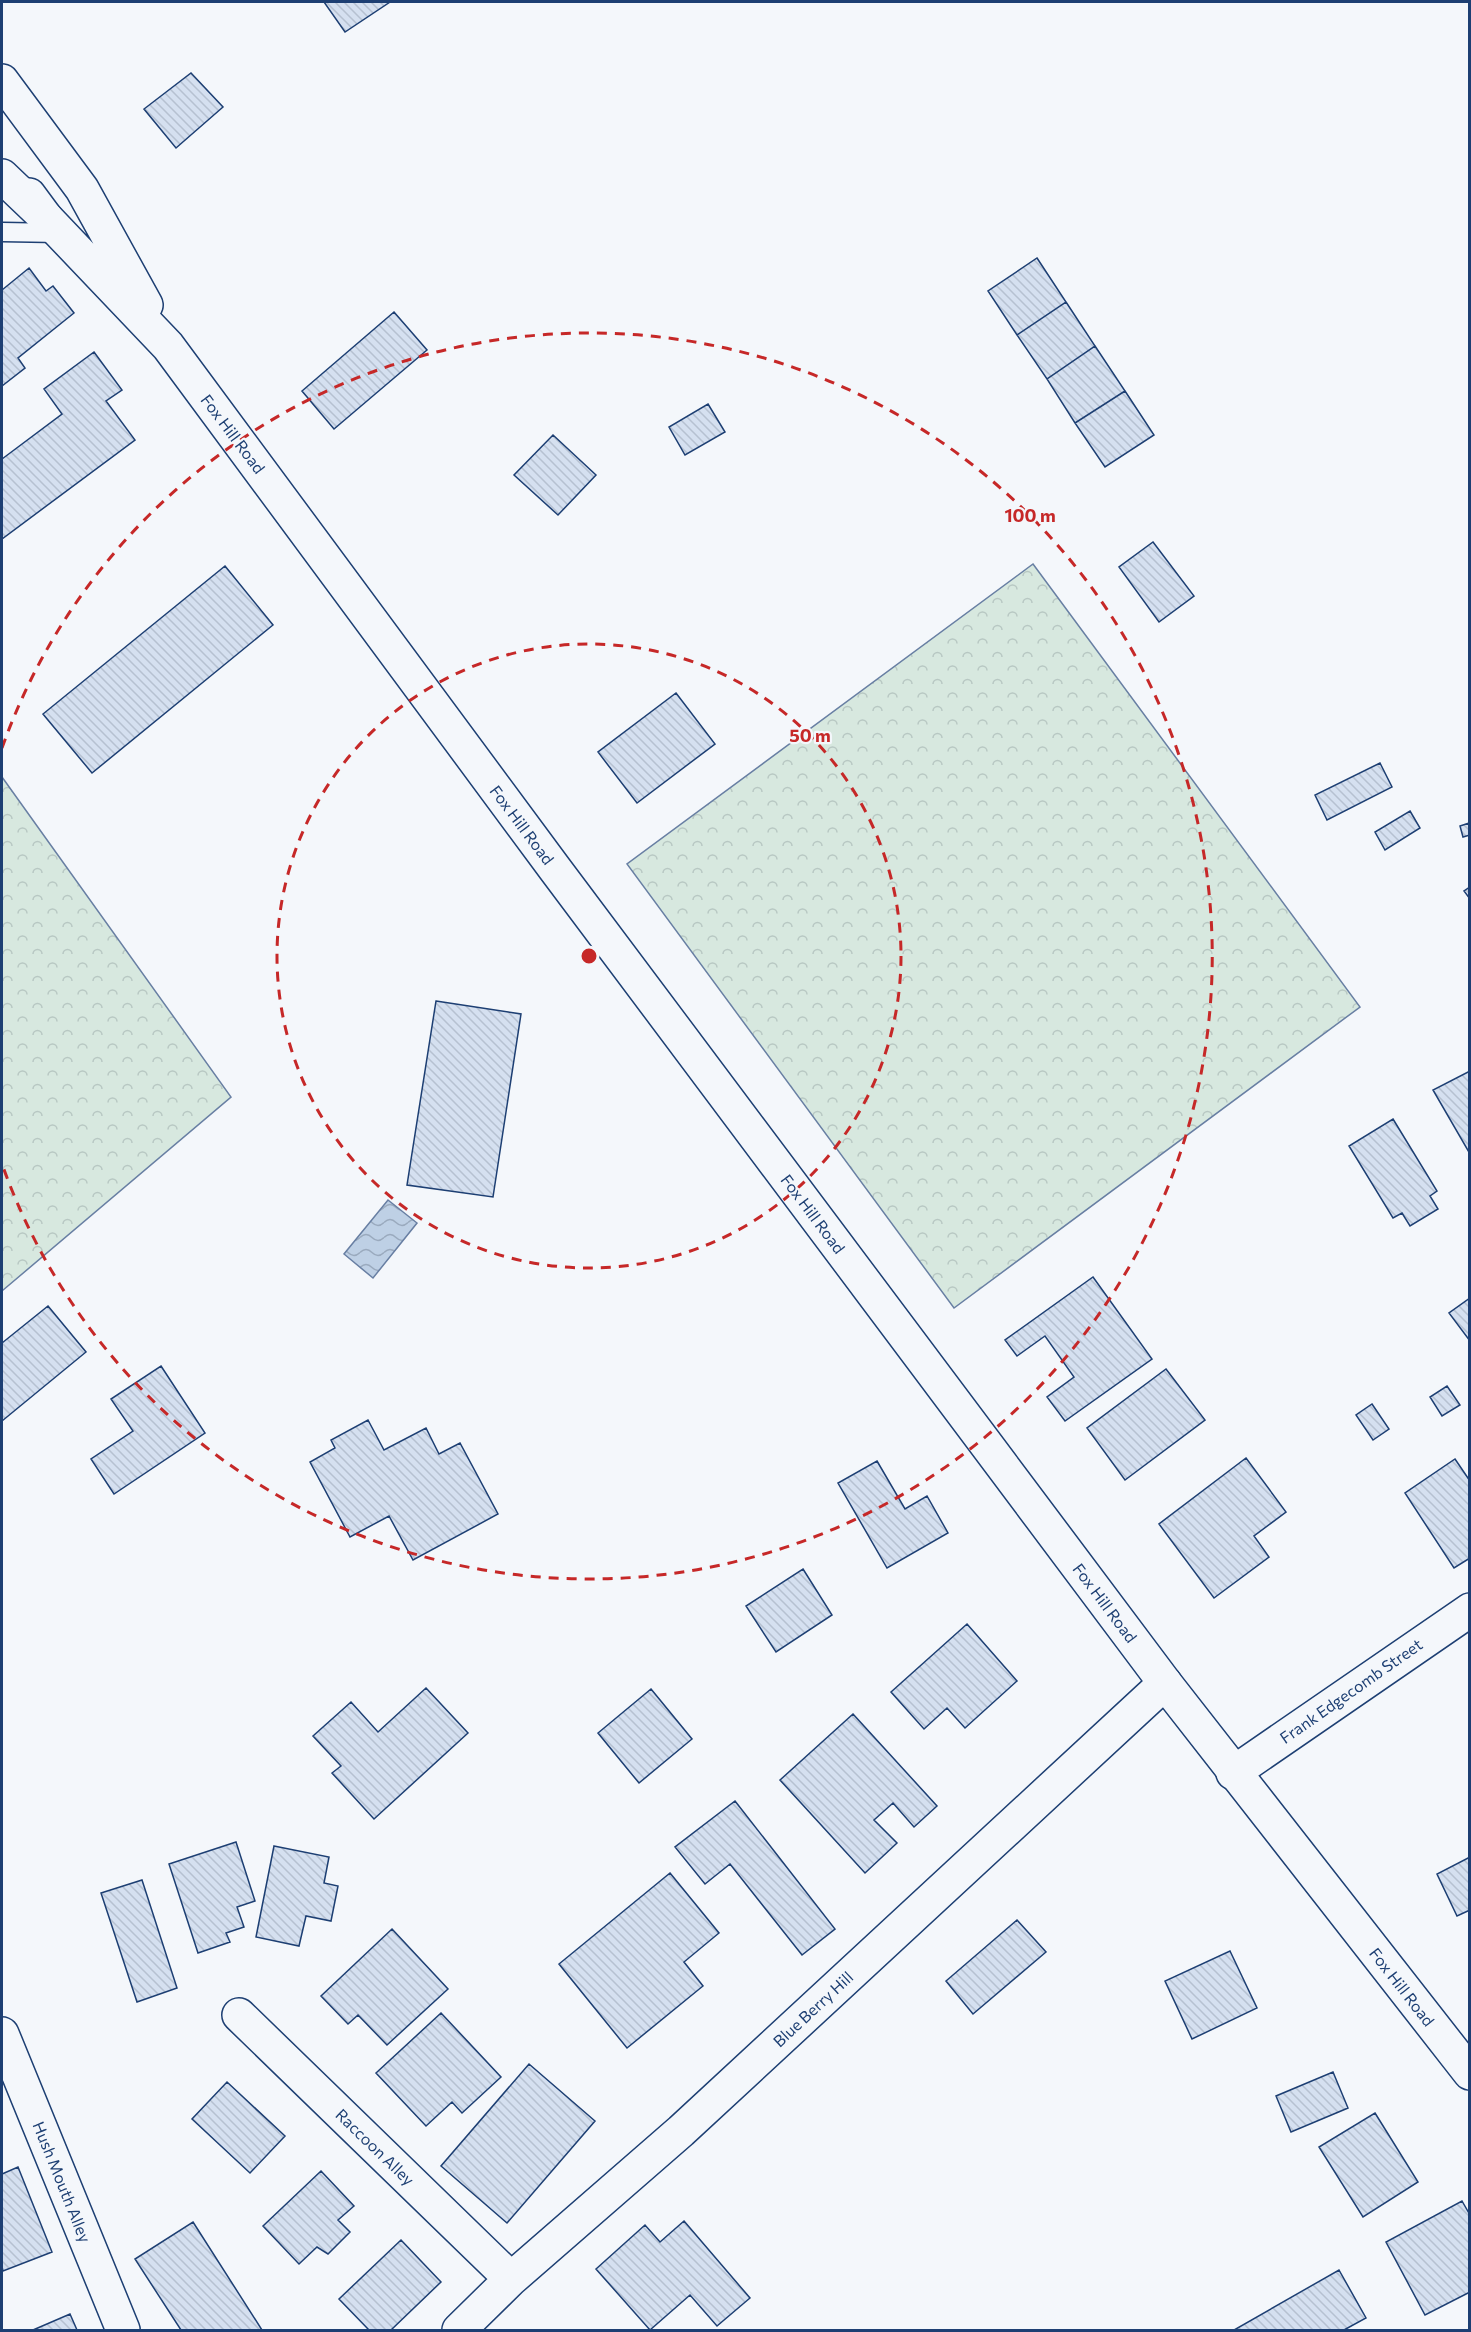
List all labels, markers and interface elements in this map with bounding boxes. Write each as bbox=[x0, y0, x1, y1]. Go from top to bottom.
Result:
street label: Fox Hill Road bbox=[197, 390, 269, 477]
text: 100 m bbox=[1004, 504, 1056, 526]
text: 50 m bbox=[789, 724, 831, 746]
street label: Fox Hill Road bbox=[486, 781, 558, 868]
centre of rings bbox=[579, 946, 599, 966]
street label: Fox Hill Road bbox=[777, 1170, 849, 1257]
street label: Fox Hill Road bbox=[1069, 1559, 1141, 1646]
street label: Frank Edgecomb Street bbox=[1276, 1634, 1426, 1747]
street label: Fox Hill Road bbox=[1366, 1944, 1439, 2030]
street label: Blue Berry Hill bbox=[769, 1967, 856, 2050]
street label: Raccoon Alley bbox=[332, 2104, 419, 2189]
street label: Hush Mouth Alley bbox=[30, 2119, 95, 2245]

